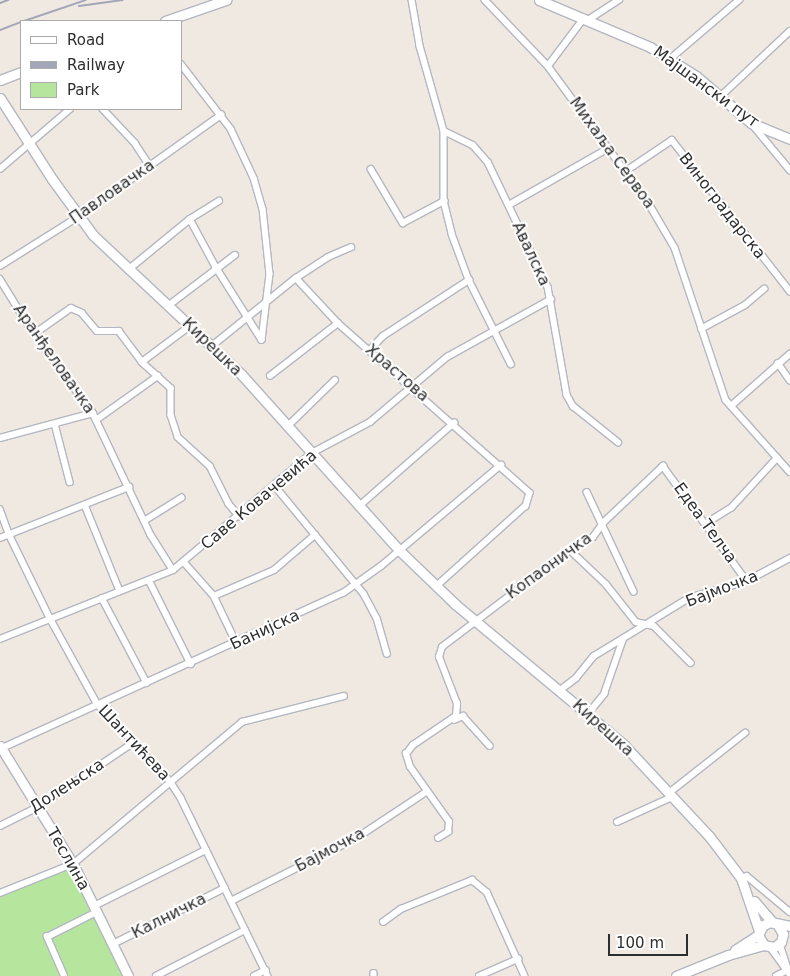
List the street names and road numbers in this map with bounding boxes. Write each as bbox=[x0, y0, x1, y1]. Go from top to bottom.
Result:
street label: Мајшански пут bbox=[649, 42, 763, 132]
street label: Михаља Сервоа bbox=[565, 94, 659, 212]
street label: Виноградарска bbox=[675, 149, 769, 263]
street label: Павловачка bbox=[66, 156, 158, 228]
street label: Авалска bbox=[508, 219, 554, 289]
street label: Аранђеловачка bbox=[9, 301, 99, 417]
street label: Кирешка bbox=[178, 314, 246, 380]
street label: Храстова bbox=[361, 340, 433, 406]
street label: Саве Ковачевића bbox=[197, 446, 321, 554]
street label: Едеа Телча bbox=[669, 479, 741, 567]
street label: Копаоничка bbox=[503, 529, 595, 603]
street label: Бајмочка bbox=[683, 566, 761, 612]
street label: Банијска bbox=[227, 606, 303, 654]
street label: Кирешка bbox=[568, 695, 638, 761]
street label: Шантићева bbox=[94, 701, 174, 785]
street label: Долењска bbox=[26, 755, 108, 817]
street label: Теслина bbox=[42, 824, 94, 894]
street label: Бајмочка bbox=[292, 824, 368, 876]
street label: Калничка bbox=[128, 889, 210, 943]

